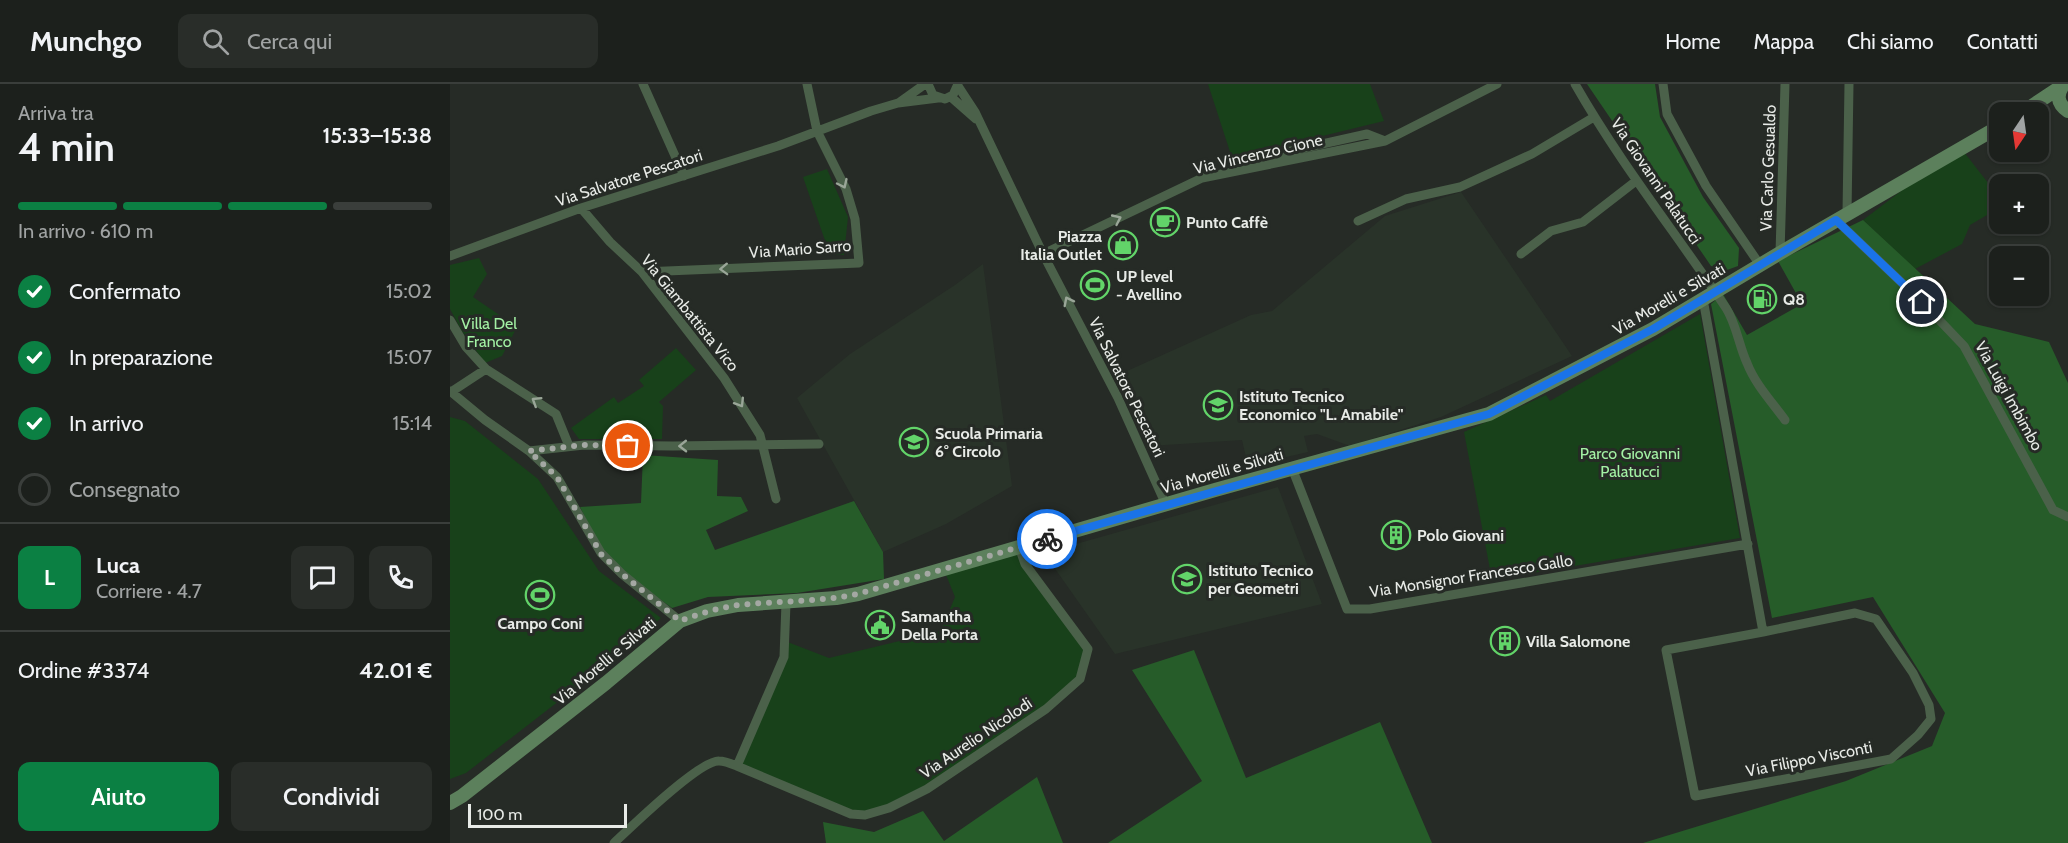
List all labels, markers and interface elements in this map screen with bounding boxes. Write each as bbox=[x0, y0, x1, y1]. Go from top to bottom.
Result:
search box bbox=[178, 14, 598, 68]
text: Munchgo bbox=[30, 24, 142, 58]
icon: search bbox=[199, 25, 232, 58]
text: Cerca qui bbox=[247, 28, 332, 55]
text: Home bbox=[1665, 29, 1720, 54]
text: Mappa bbox=[1753, 29, 1814, 54]
text: Chi siamo bbox=[1847, 29, 1934, 54]
text: Contatti bbox=[1967, 29, 2038, 54]
text: Arriva tra bbox=[18, 101, 94, 125]
north arrow bbox=[1989, 102, 2049, 162]
map controls bbox=[1989, 102, 2049, 306]
street label: Via Carlo Gesualdo bbox=[1756, 104, 1780, 232]
street label: Via Giovanni Palatucci bbox=[1607, 114, 1705, 248]
text: 15:33–15:38 bbox=[323, 122, 432, 149]
text: 4 min bbox=[18, 123, 115, 171]
street label: Via Vincenzo Cione bbox=[1192, 130, 1324, 178]
street label: Via Salvatore Pescatori bbox=[553, 145, 705, 211]
button: + bbox=[1989, 174, 2049, 234]
one-way arrow bbox=[836, 177, 848, 188]
cafe icon: Punto Caffè bbox=[1149, 206, 1181, 238]
place label: Punto Caffè bbox=[1186, 213, 1268, 232]
one-way arrow bbox=[1111, 214, 1122, 226]
text: In arrivo · 610 m bbox=[18, 219, 153, 243]
place label: Piazza Italia Outlet bbox=[1020, 227, 1102, 264]
shop icon: Piazza Italia Outlet bbox=[1107, 229, 1139, 261]
street label: Via Mario Sarro bbox=[748, 236, 852, 262]
button: − bbox=[1989, 246, 2049, 306]
street label: Via Giambattista Vico bbox=[637, 251, 743, 375]
street label: Via Morelli e Silvati bbox=[1609, 259, 1729, 339]
one-way arrow bbox=[720, 263, 729, 276]
place label: UP level - Avellino bbox=[1116, 267, 1182, 304]
sports icon: UP level - Avellino bbox=[1079, 269, 1111, 301]
icon: check bbox=[18, 275, 51, 308]
pin bbox=[1896, 276, 1947, 327]
text: Confermato bbox=[69, 278, 181, 305]
text: 15:02 bbox=[386, 279, 432, 303]
fuel station icon: Q8 bbox=[1746, 283, 1778, 315]
icon: home bbox=[1905, 285, 1938, 318]
place label: Q8 bbox=[1783, 290, 1805, 309]
one-way arrow bbox=[1064, 296, 1075, 307]
park label: Villa Del Franco bbox=[461, 314, 517, 351]
street label: Via Salvatore Pescatori bbox=[1085, 314, 1169, 460]
street label: Via Luigi Imbimbo bbox=[1971, 338, 2047, 454]
icon: check bbox=[18, 341, 51, 374]
text: In preparazione bbox=[69, 344, 213, 371]
text: 15:07 bbox=[387, 345, 432, 369]
place label: Istituto Tecnico Economico "L. Amabile" bbox=[1239, 387, 1404, 424]
school or university icon: Istituto Tecnico Economico "L. Amabile" bbox=[1202, 389, 1234, 421]
one-way arrow bbox=[532, 397, 542, 409]
one-way arrow bbox=[732, 397, 744, 407]
icon: check bbox=[18, 407, 51, 440]
text: In arrivo bbox=[69, 410, 144, 437]
text: 15:14 bbox=[392, 411, 432, 435]
pin bbox=[602, 420, 653, 471]
place label: Scuola Primaria 6° Circolo bbox=[935, 424, 1043, 461]
school or university icon: Scuola Primaria 6° Circolo bbox=[898, 426, 930, 458]
icon: bag bbox=[611, 429, 644, 462]
one-way arrow bbox=[678, 440, 687, 452]
street label: Via Morelli e Silvati bbox=[1159, 444, 1285, 498]
park label: Parco Giovanni Palatucci bbox=[1580, 444, 1680, 481]
text: Consegnato bbox=[69, 476, 180, 503]
courier bbox=[1017, 509, 1077, 569]
building icon: Polo Giovani bbox=[1380, 519, 1412, 551]
icon: bike bbox=[1031, 523, 1064, 556]
place label: Polo Giovani bbox=[1417, 526, 1504, 545]
button: chat bbox=[291, 546, 354, 609]
button: phone bbox=[369, 546, 432, 609]
street label: Via Monsignor Francesco Gallo bbox=[1368, 551, 1574, 601]
text: Luca bbox=[96, 552, 140, 579]
place label: Istituto Tecnico per Geometri bbox=[1208, 561, 1313, 598]
school or university icon: Istituto Tecnico per Geometri bbox=[1171, 563, 1203, 595]
text: L bbox=[44, 564, 55, 591]
text: Corriere · 4.7 bbox=[96, 579, 202, 603]
sports icon: Campo Coni bbox=[524, 579, 556, 611]
place label: Samantha Della Porta bbox=[901, 607, 978, 644]
public building icon: Samantha Della Porta bbox=[864, 609, 896, 641]
street label: Via Morelli e Silvati bbox=[550, 613, 660, 709]
place label: Campo Coni bbox=[498, 614, 582, 633]
building icon: Villa Salomone bbox=[1489, 625, 1521, 657]
place label: Villa Salomone bbox=[1526, 632, 1630, 651]
text: Ordine #3374 bbox=[18, 657, 149, 684]
text: 42.01 € bbox=[359, 657, 432, 684]
street label: Via Aurelio Nicolodi bbox=[916, 693, 1036, 783]
street label: Via Filippo Visconti bbox=[1744, 737, 1874, 781]
button: Aiuto bbox=[18, 762, 219, 831]
button: Condividi bbox=[231, 762, 432, 831]
scale bar bbox=[468, 801, 627, 828]
text: 100 m bbox=[477, 805, 522, 824]

